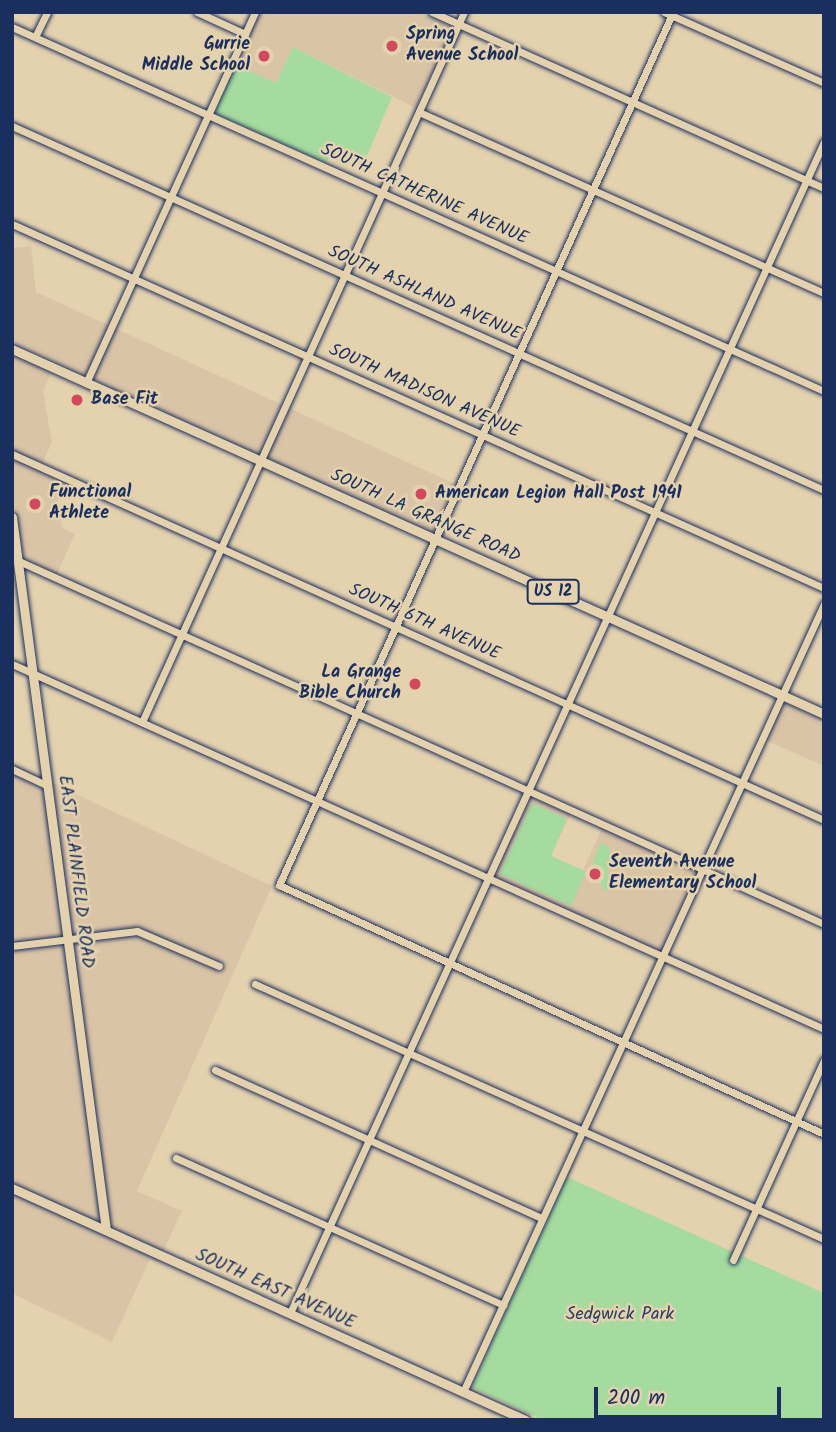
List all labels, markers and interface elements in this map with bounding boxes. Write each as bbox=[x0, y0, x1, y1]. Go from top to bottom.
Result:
place label: Spring Avenue School bbox=[406, 25, 518, 68]
place label: Gurrie Middle School bbox=[142, 35, 250, 78]
marker: Spring Avenue School bbox=[384, 38, 400, 54]
marker: Gurrie Middle School bbox=[256, 48, 272, 64]
street label: SOUTH CATHERINE AVENUE bbox=[317, 139, 531, 251]
street label: SOUTH ASHLAND AVENUE bbox=[324, 242, 524, 346]
street label: SOUTH MADISON AVENUE bbox=[325, 340, 523, 444]
place label: Base Fit bbox=[91, 389, 158, 411]
marker: Base Fit bbox=[69, 392, 85, 408]
street label: SOUTH LA GRANGE ROAD bbox=[327, 465, 523, 569]
place label: Functional Athlete bbox=[49, 483, 131, 526]
place label: American Legion Hall Post 1941 bbox=[435, 483, 682, 505]
marker: American Legion Hall Post 1941 bbox=[413, 486, 429, 502]
marker: Functional Athlete bbox=[27, 496, 43, 512]
street label: SOUTH 6TH AVENUE bbox=[345, 580, 503, 666]
road number: US 12 bbox=[525, 580, 581, 604]
place label: La Grange Bible Church bbox=[299, 663, 401, 706]
marker: La Grange Bible Church bbox=[407, 676, 423, 692]
street label: EAST PLAINFIELD ROAD bbox=[52, 774, 98, 970]
place label: Seventh Avenue Elementary School bbox=[609, 853, 756, 896]
marker: Seventh Avenue Elementary School bbox=[587, 866, 603, 882]
street label: SOUTH EAST AVENUE bbox=[192, 1245, 358, 1335]
park label: Sedgwick Park bbox=[566, 1304, 674, 1326]
scale bar bbox=[598, 1372, 785, 1416]
text: 200 m bbox=[607, 1382, 665, 1415]

